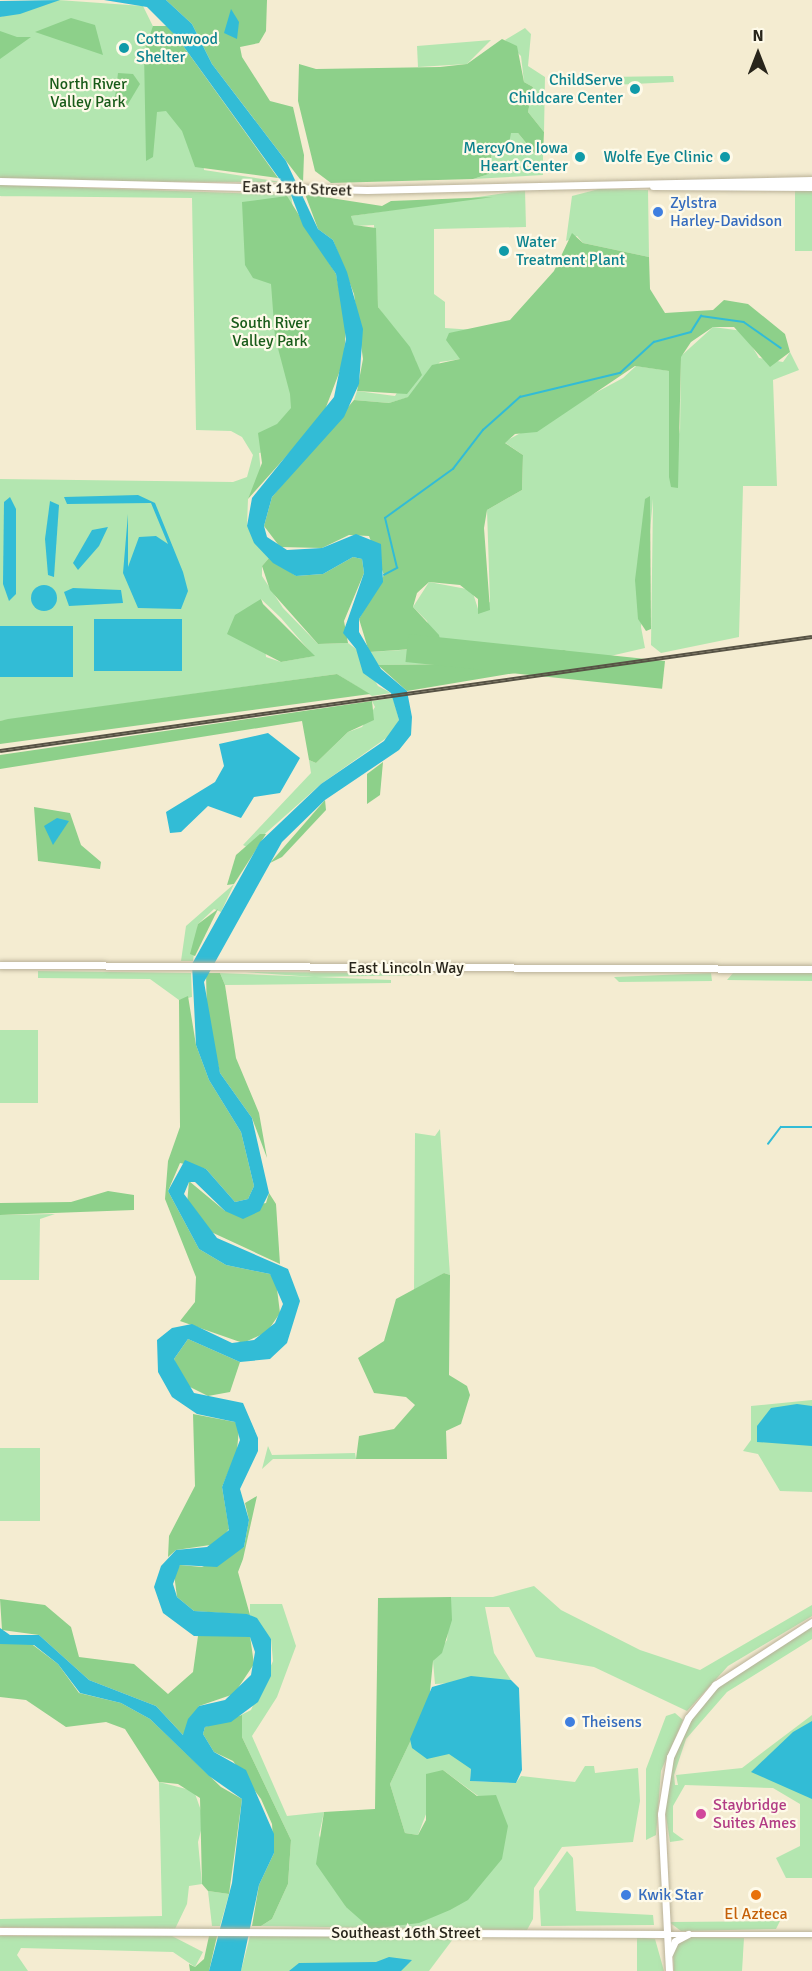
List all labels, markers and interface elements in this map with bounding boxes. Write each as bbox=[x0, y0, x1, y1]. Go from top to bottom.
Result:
north arrow bbox=[728, 24, 788, 84]
text: N bbox=[752, 26, 764, 46]
place label: Cottonwood Shelter bbox=[136, 29, 218, 67]
marker: Cottonwood Shelter bbox=[117, 41, 131, 55]
place label: ChildServe Childcare Center bbox=[509, 70, 623, 108]
park label: North River Valley Park bbox=[49, 74, 127, 112]
marker: ChildServe Childcare Center bbox=[628, 82, 642, 96]
place label: MercyOne Iowa Heart Center bbox=[463, 138, 568, 176]
place label: Wolfe Eye Clinic bbox=[604, 147, 713, 167]
marker: MercyOne Iowa Heart Center bbox=[573, 150, 587, 164]
marker: Wolfe Eye Clinic bbox=[718, 150, 732, 164]
street label: East 13th Street bbox=[242, 177, 352, 201]
place label: Zylstra Harley-Davidson bbox=[670, 193, 782, 231]
marker: Zylstra Harley-Davidson bbox=[651, 205, 665, 219]
place label: Water Treatment Plant bbox=[516, 232, 625, 270]
marker: Water Treatment Plant bbox=[497, 244, 511, 258]
park label: South River Valley Park bbox=[231, 313, 309, 351]
street label: East Lincoln Way bbox=[348, 958, 464, 978]
place label: Theisens bbox=[582, 1712, 642, 1732]
marker: Theisens bbox=[563, 1715, 577, 1729]
place label: Staybridge Suites Ames bbox=[713, 1795, 796, 1833]
marker: Staybridge Suites Ames bbox=[694, 1807, 708, 1821]
place label: Kwik Star bbox=[638, 1885, 703, 1905]
marker: Kwik Star bbox=[619, 1888, 633, 1902]
marker: El Azteca bbox=[749, 1888, 763, 1902]
place label: El Azteca bbox=[724, 1904, 788, 1924]
street label: Southeast 16th Street bbox=[331, 1923, 481, 1943]

